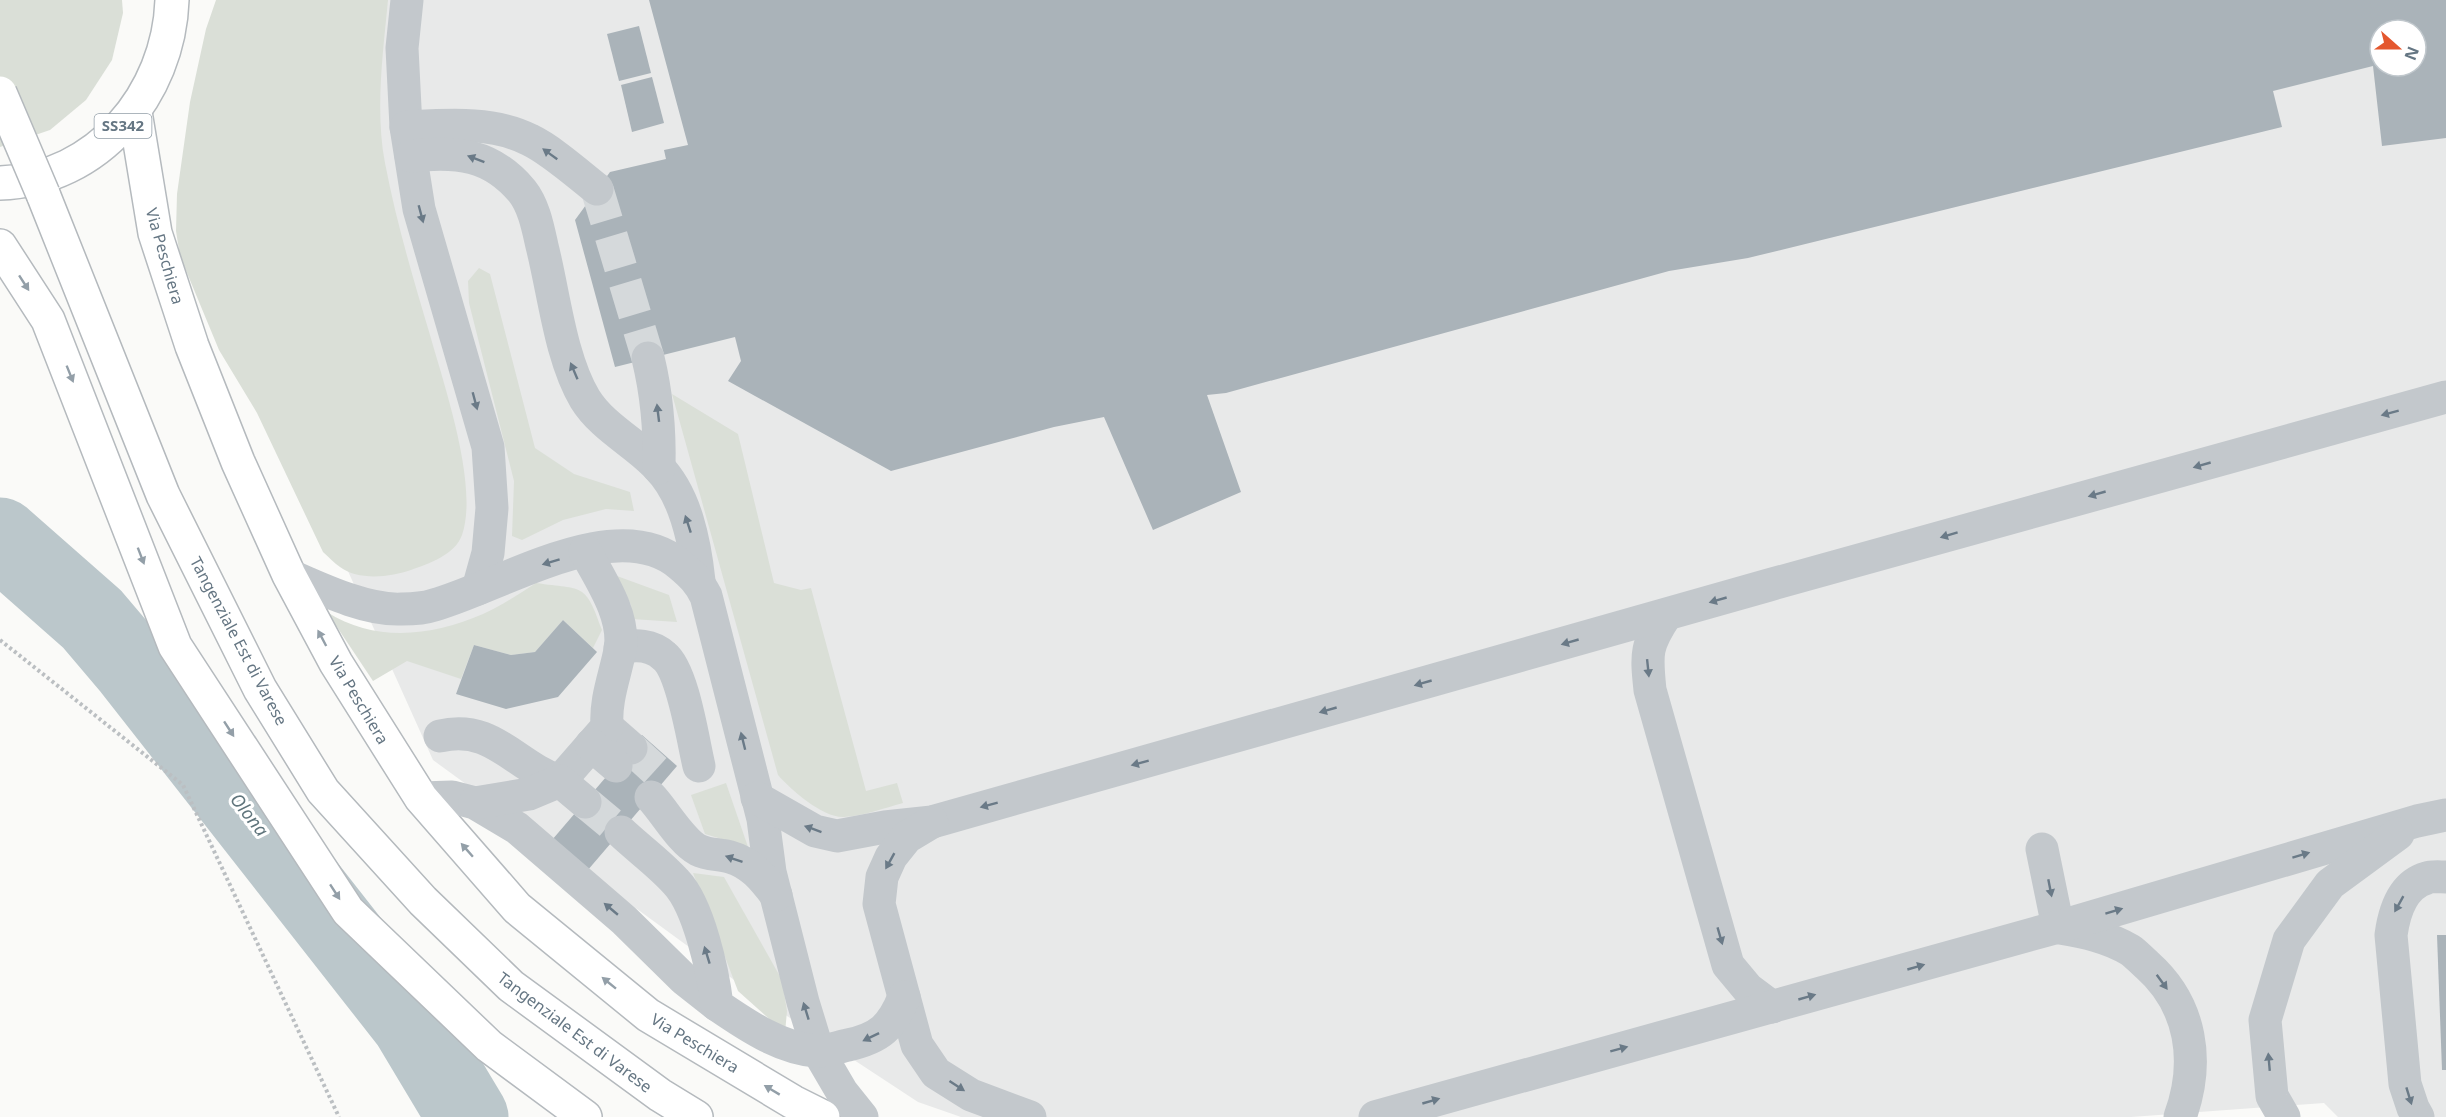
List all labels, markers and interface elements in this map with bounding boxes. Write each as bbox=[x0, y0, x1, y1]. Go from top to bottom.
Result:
north arrow bbox=[2368, 18, 2428, 78]
text: N bbox=[2399, 43, 2425, 63]
road number: SS342 bbox=[94, 114, 152, 138]
one-way arrow bbox=[542, 148, 558, 160]
one-way arrow bbox=[467, 153, 485, 163]
street label: Via Peschiera bbox=[141, 205, 189, 307]
one-way arrow bbox=[416, 205, 426, 223]
one-way arrow bbox=[18, 275, 29, 291]
one-way arrow bbox=[569, 362, 578, 379]
one-way arrow bbox=[65, 366, 75, 384]
one-way arrow bbox=[471, 392, 480, 410]
one-way arrow bbox=[654, 403, 663, 422]
one-way arrow bbox=[2380, 408, 2399, 418]
one-way arrow bbox=[2193, 461, 2211, 470]
one-way arrow bbox=[2088, 490, 2106, 499]
one-way arrow bbox=[682, 515, 692, 533]
one-way arrow bbox=[1940, 531, 1958, 541]
one-way arrow bbox=[136, 547, 146, 565]
street label: Tangenziale Est di Varese bbox=[185, 553, 293, 729]
one-way arrow bbox=[542, 557, 560, 567]
one-way arrow bbox=[1709, 596, 1727, 605]
one-way arrow bbox=[318, 629, 327, 646]
one-way arrow bbox=[1561, 637, 1579, 647]
street label: Via Peschiera bbox=[324, 652, 394, 748]
one-way arrow bbox=[1643, 658, 1653, 677]
one-way arrow bbox=[1414, 679, 1432, 689]
one-way arrow bbox=[1319, 706, 1337, 715]
one-way arrow bbox=[223, 721, 234, 737]
one-way arrow bbox=[737, 732, 747, 751]
one-way arrow bbox=[1131, 759, 1149, 768]
water label: Olona bbox=[225, 788, 274, 841]
one-way arrow bbox=[980, 800, 998, 810]
one-way arrow bbox=[803, 824, 821, 834]
one-way arrow bbox=[460, 843, 474, 858]
one-way arrow bbox=[2292, 850, 2310, 859]
one-way arrow bbox=[885, 852, 895, 869]
one-way arrow bbox=[725, 854, 743, 863]
one-way arrow bbox=[2046, 879, 2055, 898]
one-way arrow bbox=[329, 884, 341, 900]
one-way arrow bbox=[2394, 896, 2404, 913]
one-way arrow bbox=[604, 903, 619, 916]
one-way arrow bbox=[2105, 906, 2123, 915]
one-way arrow bbox=[1716, 928, 1725, 946]
one-way arrow bbox=[702, 946, 711, 964]
one-way arrow bbox=[1908, 962, 1926, 971]
street label: Tangenziale Est di Varese bbox=[493, 967, 657, 1097]
one-way arrow bbox=[2156, 973, 2168, 989]
one-way arrow bbox=[601, 976, 617, 989]
one-way arrow bbox=[1798, 992, 1816, 1001]
one-way arrow bbox=[800, 1002, 810, 1020]
street label: Via Peschiera bbox=[647, 1008, 743, 1078]
one-way arrow bbox=[862, 1033, 879, 1042]
one-way arrow bbox=[1610, 1044, 1628, 1053]
one-way arrow bbox=[2264, 1052, 2274, 1071]
one-way arrow bbox=[949, 1080, 965, 1091]
one-way arrow bbox=[764, 1084, 780, 1095]
one-way arrow bbox=[2405, 1087, 2414, 1105]
one-way arrow bbox=[1422, 1096, 1440, 1105]

